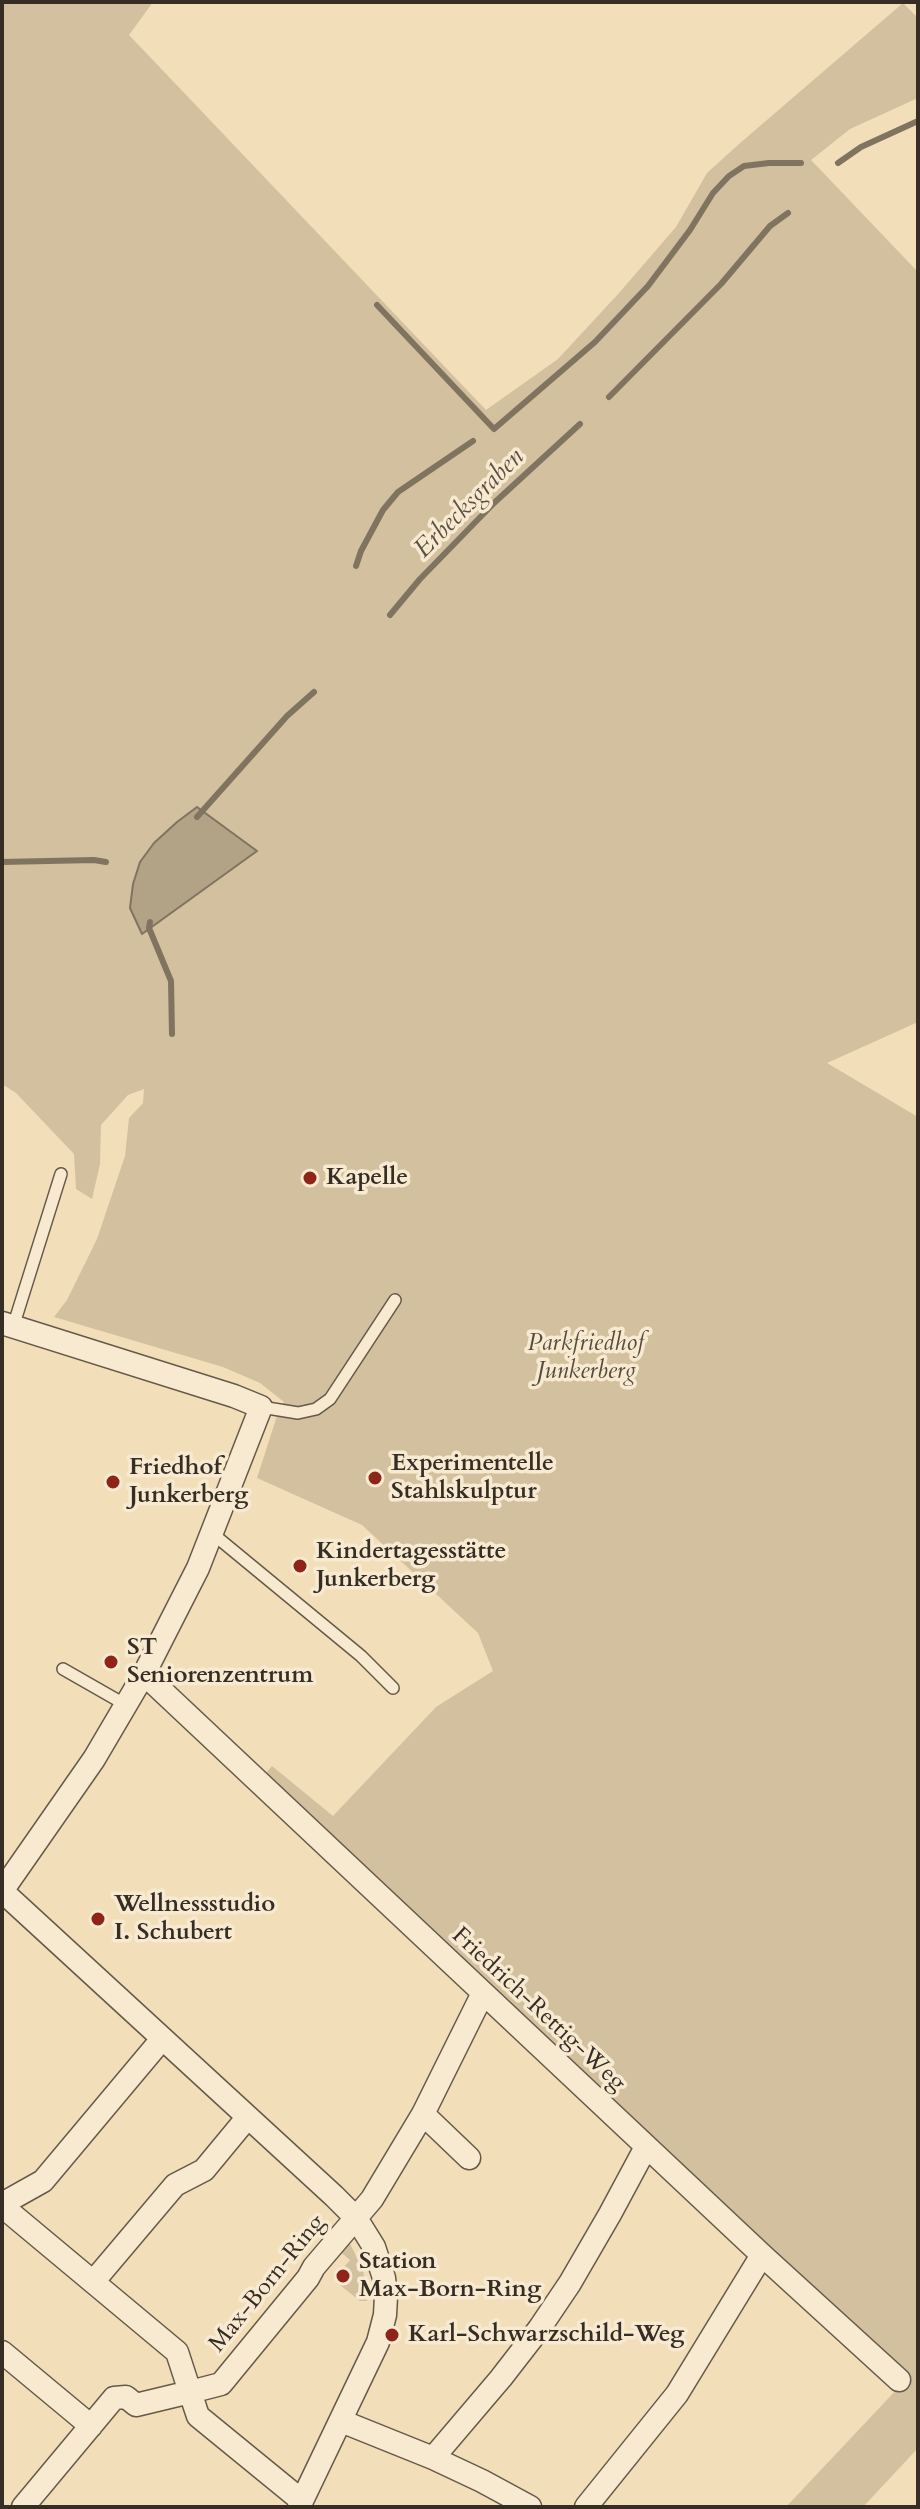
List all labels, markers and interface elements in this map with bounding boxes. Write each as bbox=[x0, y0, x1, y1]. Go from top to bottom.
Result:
water label: Erbecksgraben bbox=[409, 443, 531, 565]
place label: Kapelle bbox=[326, 1164, 408, 1192]
marker: Kapelle bbox=[301, 1169, 319, 1187]
park label: Parkfriedhof Junkerberg bbox=[528, 1330, 644, 1386]
place label: Experimentelle Stahlskulptur bbox=[391, 1450, 554, 1506]
place label: Friedhof Junkerberg bbox=[129, 1454, 248, 1510]
marker: Experimentelle Stahlskulptur bbox=[366, 1469, 384, 1487]
marker: Friedhof Junkerberg bbox=[104, 1473, 122, 1491]
place label: Kindertagesstätte Junkerberg bbox=[316, 1538, 506, 1594]
marker: Kindertagesstätte Junkerberg bbox=[291, 1557, 309, 1575]
place label: ST Seniorenzentrum bbox=[127, 1634, 313, 1690]
marker: ST Seniorenzentrum bbox=[102, 1653, 120, 1671]
place label: Wellnessstudio I. Schubert bbox=[114, 1891, 275, 1947]
marker: Wellnessstudio I. Schubert bbox=[89, 1910, 107, 1928]
street label: Friedrich-Rettig-Weg bbox=[445, 1922, 631, 2098]
street label: Max-Born-Ring bbox=[204, 2209, 332, 2359]
place label: Station Max-Born-Ring bbox=[359, 2248, 541, 2304]
marker: Station Max-Born-Ring bbox=[334, 2267, 352, 2285]
place label: Karl-Schwarzschild-Weg bbox=[408, 2321, 684, 2349]
marker: Karl-Schwarzschild-Weg bbox=[383, 2326, 401, 2344]

